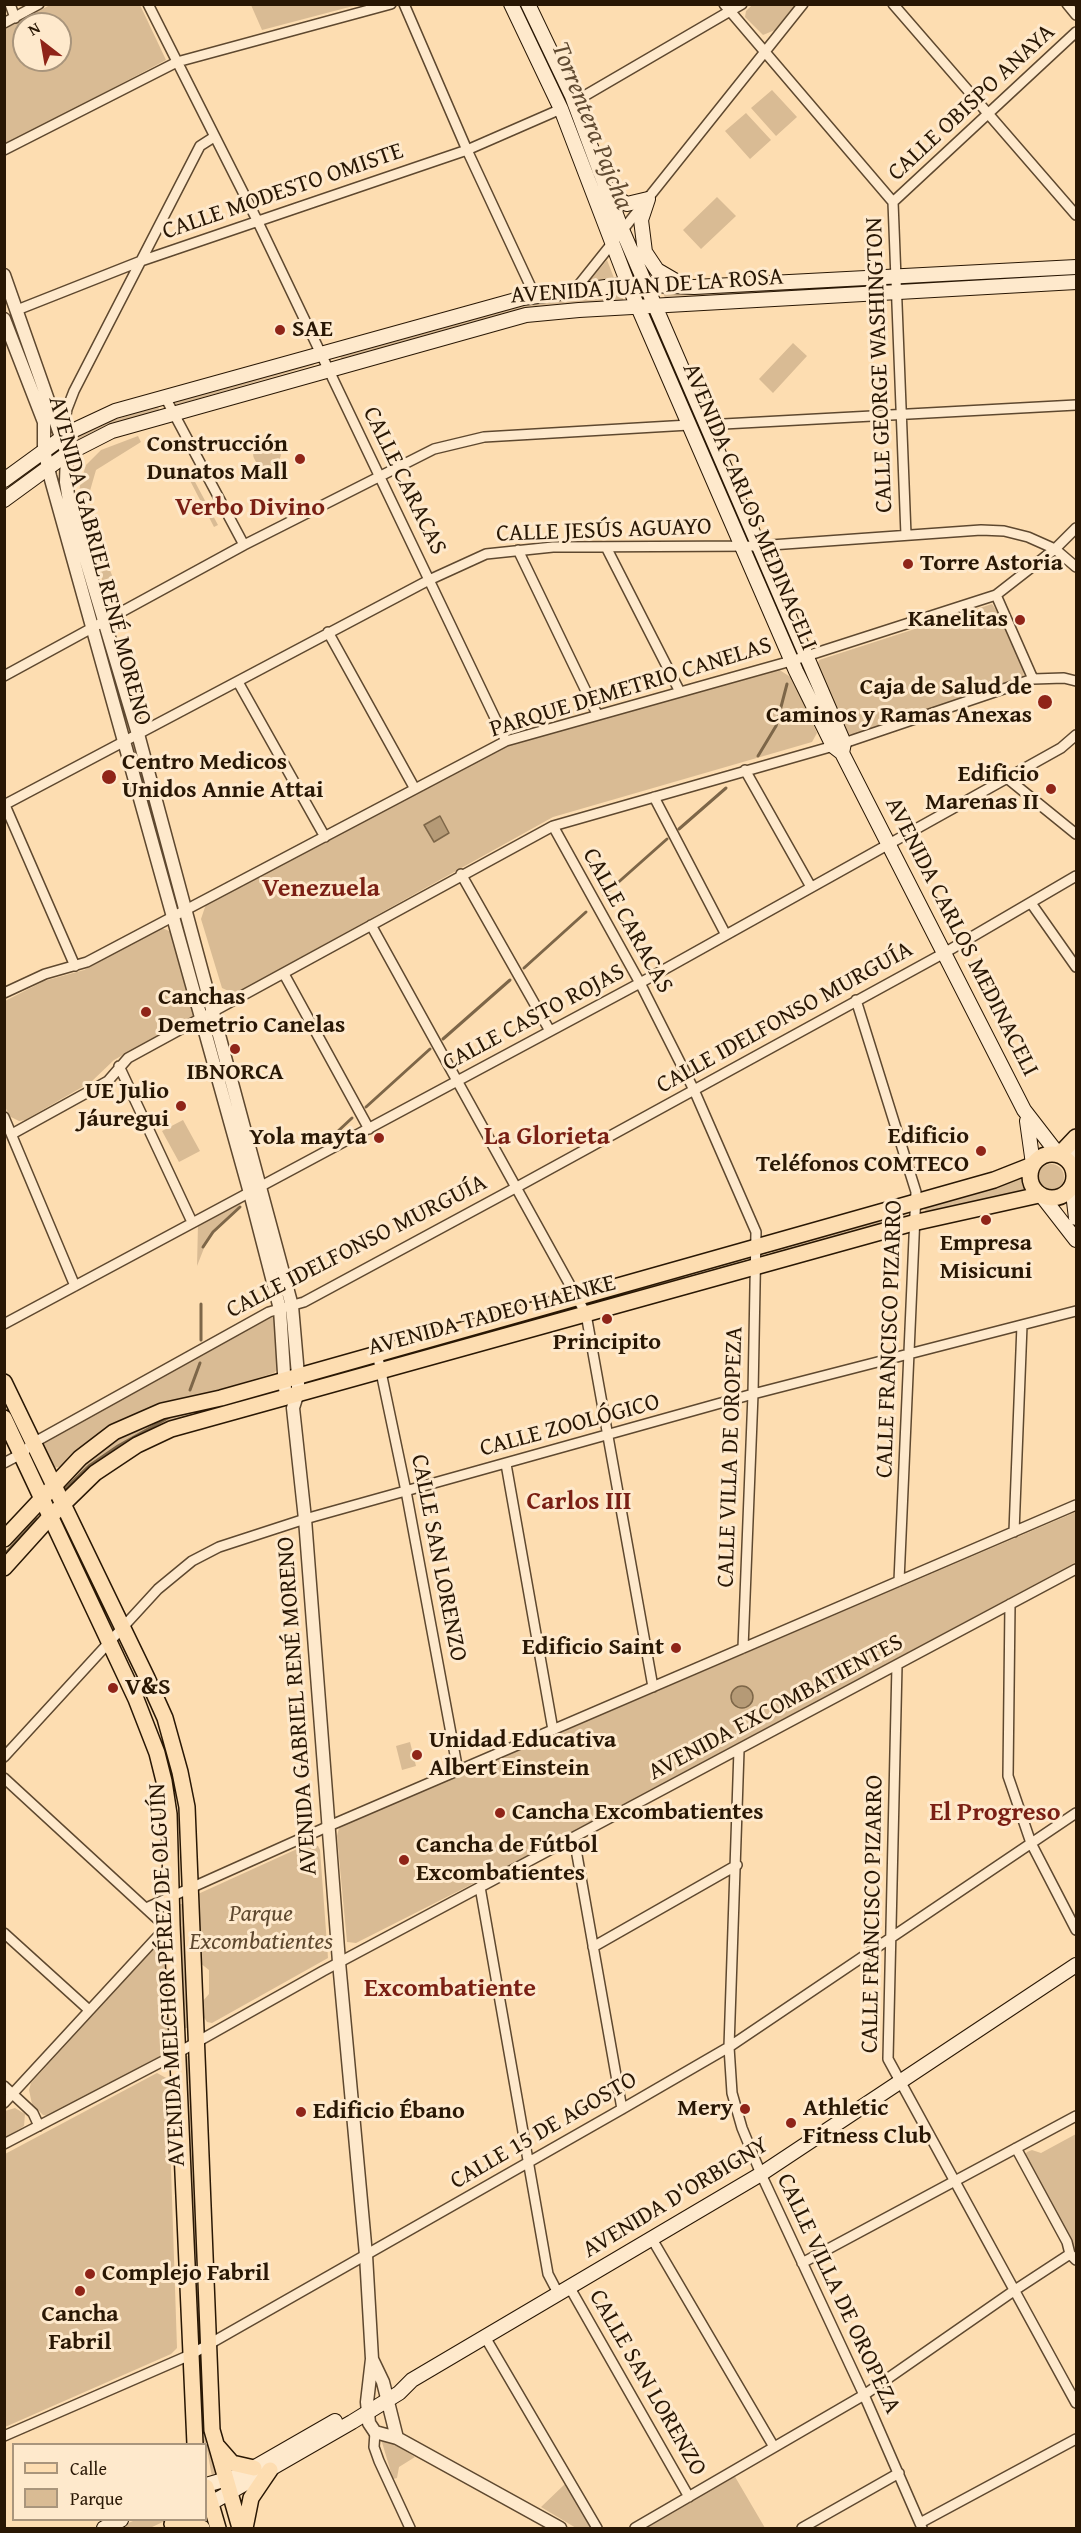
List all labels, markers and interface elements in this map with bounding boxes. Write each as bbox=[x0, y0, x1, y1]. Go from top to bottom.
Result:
north arrow bbox=[12, 12, 72, 72]
text: N bbox=[23, 15, 45, 41]
street label: CALLE OBISPO ANAYA bbox=[883, 18, 1061, 188]
water label: Torrentera Pajcha bbox=[543, 38, 639, 214]
street label: CALLE MODESTO OMISTE bbox=[159, 137, 407, 247]
street label: CALLE GEORGE WASHINGTON bbox=[860, 217, 900, 513]
street label: AVENIDA JUAN DE LA ROSA bbox=[510, 263, 784, 311]
place label: SAE bbox=[292, 316, 333, 344]
marker: SAE bbox=[273, 323, 287, 337]
street label: AVENIDA CARLOS MEDINACELI bbox=[675, 359, 823, 655]
street label: AVENIDA GABRIEL RENÉ MORENO bbox=[41, 393, 157, 729]
street label: CALLE CARACAS bbox=[356, 402, 452, 560]
place label: Construcción Dunatos Mall bbox=[147, 431, 288, 487]
marker: Construcción Dunatos Mall bbox=[293, 452, 307, 466]
district label: Verbo Divino bbox=[175, 492, 325, 524]
street label: CALLE JESÚS AGUAYO bbox=[496, 513, 712, 549]
place label: Torre Astoria bbox=[920, 550, 1063, 578]
marker: Torre Astoria bbox=[901, 557, 915, 571]
place label: Kanelitas bbox=[908, 606, 1008, 634]
marker: Kanelitas bbox=[1013, 613, 1027, 627]
street label: PARQUE DEMETRIO CANELAS bbox=[486, 631, 776, 745]
place label: Caja de Salud de Caminos y Ramas Anexas bbox=[766, 674, 1032, 730]
marker: Caja de Salud de Caminos y Ramas Anexas bbox=[1036, 693, 1054, 711]
place label: Centro Medicos Unidos Annie Attai bbox=[122, 749, 323, 805]
place label: Edificio Marenas II bbox=[925, 761, 1039, 817]
marker: Centro Medicos Unidos Annie Attai bbox=[100, 768, 118, 786]
marker: Edificio Marenas II bbox=[1044, 782, 1058, 796]
street label: AVENIDA CARLOS MEDINACELI bbox=[878, 793, 1044, 1081]
street label: CALLE CARACAS bbox=[575, 843, 679, 999]
district label: Venezuela bbox=[262, 873, 380, 905]
street label: CALLE IDELFONSO MURGUÍA bbox=[652, 936, 918, 1100]
street label: CALLE CASTO ROJAS bbox=[438, 958, 630, 1078]
place label: Canchas Demetrio Canelas bbox=[158, 984, 345, 1040]
marker: Canchas Demetrio Canelas bbox=[139, 1005, 153, 1019]
marker: IBNORCA bbox=[228, 1042, 242, 1056]
place label: IBNORCA bbox=[186, 1059, 284, 1087]
place label: UE Julio Jáuregui bbox=[78, 1078, 169, 1134]
marker: UE Julio Jáuregui bbox=[174, 1099, 188, 1113]
district label: La Glorieta bbox=[484, 1121, 610, 1153]
place label: Edificio Teléfonos COMTECO bbox=[756, 1123, 969, 1179]
place label: Yola mayta bbox=[249, 1124, 367, 1152]
marker: Yola mayta bbox=[372, 1131, 386, 1145]
marker: Edificio Teléfonos COMTECO bbox=[974, 1144, 988, 1158]
street label: CALLE IDELFONSO MURGUÍA bbox=[222, 1169, 492, 1325]
street label: CALLE FRANCISCO PIZARRO bbox=[871, 1199, 909, 1479]
marker: Empresa Misicuni bbox=[979, 1213, 993, 1227]
place label: Empresa Misicuni bbox=[940, 1230, 1032, 1286]
street label: AVENIDA TADEO HAENKE bbox=[365, 1269, 619, 1363]
marker: Principito bbox=[600, 1312, 614, 1326]
street label: CALLE VILLA DE OROPEZA bbox=[712, 1326, 750, 1588]
place label: Principito bbox=[553, 1329, 661, 1357]
street label: CALLE ZOOLÓGICO bbox=[477, 1388, 663, 1464]
street label: CALLE SAN LORENZO bbox=[404, 1452, 472, 1664]
district label: Carlos III bbox=[526, 1486, 632, 1518]
street label: AVENIDA GABRIEL RENÉ MORENO bbox=[272, 1536, 324, 1876]
street label: AVENIDA EXCOMBATIENTES bbox=[644, 1628, 908, 1788]
place label: Edificio Saint bbox=[522, 1634, 664, 1662]
marker: Edificio Saint bbox=[669, 1641, 683, 1655]
place label: V&S bbox=[125, 1674, 170, 1702]
marker: V&S bbox=[106, 1681, 120, 1695]
place label: Unidad Educativa Albert Einstein bbox=[429, 1727, 616, 1783]
marker: Unidad Educativa Albert Einstein bbox=[410, 1748, 424, 1762]
street label: CALLE FRANCISCO PIZARRO bbox=[856, 1775, 890, 2053]
street label: AVENIDA MELCHOR PÉREZ DE OLGUÍN bbox=[144, 1783, 192, 2167]
district label: El Progreso bbox=[929, 1797, 1061, 1829]
place label: Cancha Excombatientes bbox=[512, 1799, 764, 1827]
marker: Cancha Excombatientes bbox=[493, 1806, 507, 1820]
place label: Cancha de Fútbol Excombatientes bbox=[416, 1832, 598, 1888]
marker: Cancha de Fútbol Excombatientes bbox=[397, 1853, 411, 1867]
park label: Parque Excombatientes bbox=[189, 1901, 333, 1957]
district label: Excombatiente bbox=[364, 1973, 536, 2005]
street label: CALLE 15 DE AGOSTO bbox=[446, 2066, 642, 2196]
place label: Mery bbox=[677, 2095, 733, 2123]
place label: Athletic Fitness Club bbox=[803, 2095, 932, 2151]
place label: Edificio Ébano bbox=[313, 2098, 465, 2126]
marker: Mery bbox=[738, 2102, 752, 2116]
marker: Edificio Ébano bbox=[294, 2105, 308, 2119]
marker: Athletic Fitness Club bbox=[784, 2116, 798, 2130]
street label: AVENIDA D'ORBIGNY bbox=[578, 2131, 774, 2265]
street label: CALLE VILLA DE OROPEZA bbox=[770, 2169, 906, 2419]
place label: Complejo Fabril bbox=[102, 2260, 270, 2288]
marker: Complejo Fabril bbox=[83, 2267, 97, 2281]
marker: Cancha Fabril bbox=[73, 2284, 87, 2298]
street label: CALLE SAN LORENZO bbox=[582, 2285, 712, 2481]
place label: Cancha Fabril bbox=[41, 2301, 119, 2357]
legend bbox=[12, 2443, 207, 2521]
text: Calle bbox=[70, 2455, 107, 2482]
text: Parque bbox=[70, 2485, 123, 2512]

